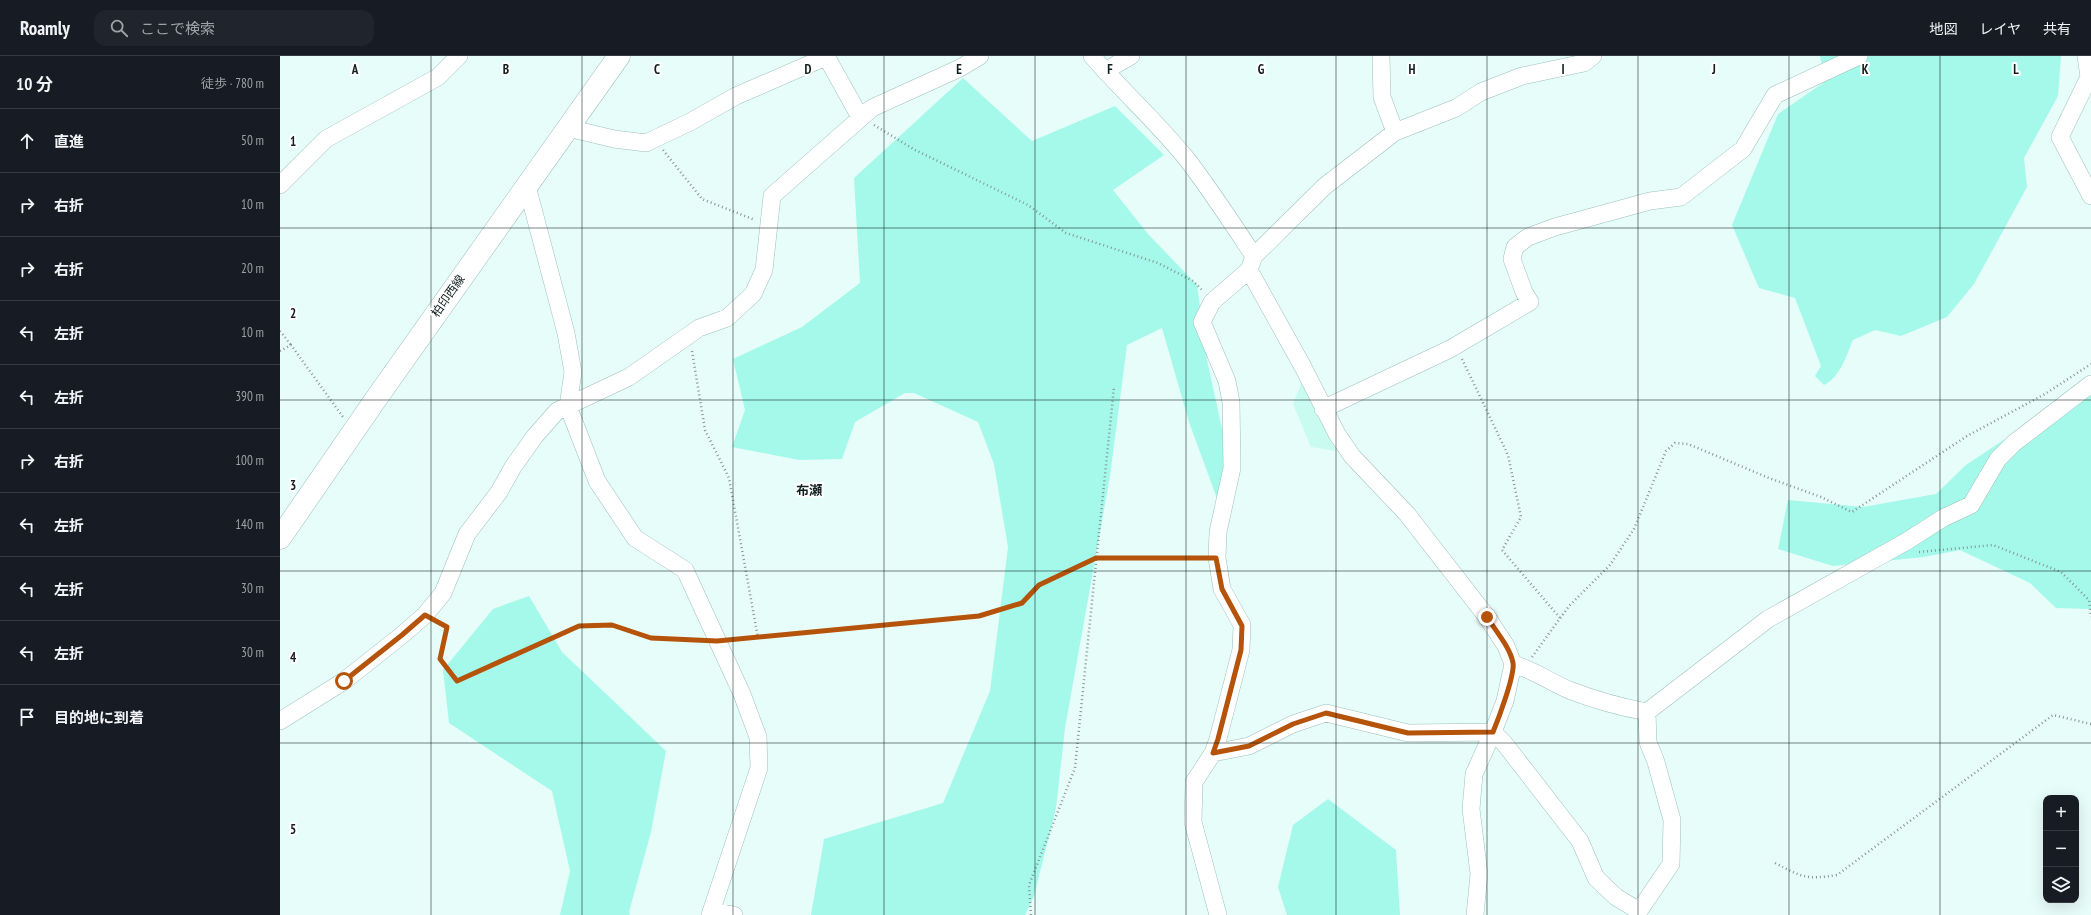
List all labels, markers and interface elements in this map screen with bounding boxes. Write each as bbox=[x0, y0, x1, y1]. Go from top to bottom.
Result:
search box bbox=[94, 10, 374, 46]
text: Roamly bbox=[20, 16, 70, 40]
icon: search bbox=[108, 17, 130, 39]
text: ここで検索 bbox=[140, 19, 215, 38]
text: 地図 bbox=[1929, 20, 1957, 38]
text: レイヤ bbox=[1979, 20, 2021, 38]
text: 共有 bbox=[2043, 20, 2071, 38]
text: A bbox=[351, 61, 359, 78]
text: B bbox=[503, 61, 509, 78]
text: C bbox=[654, 61, 660, 78]
text: D bbox=[805, 61, 812, 78]
text: E bbox=[956, 61, 962, 78]
text: F bbox=[1107, 61, 1113, 78]
text: G bbox=[1258, 61, 1265, 78]
text: H bbox=[1409, 61, 1416, 78]
text: I bbox=[1561, 61, 1565, 78]
text: J bbox=[1711, 61, 1716, 78]
text: K bbox=[1862, 61, 1869, 78]
text: L bbox=[2013, 61, 2019, 78]
text: 10 分 bbox=[16, 73, 53, 95]
text: 徒歩 · 780 m bbox=[201, 75, 264, 92]
icon: ahead bbox=[16, 130, 38, 152]
text: 直進 bbox=[54, 132, 84, 151]
text: 50 m bbox=[241, 132, 264, 149]
text: 1 bbox=[290, 133, 296, 150]
icon: right bbox=[16, 194, 38, 216]
text: 右折 bbox=[54, 196, 84, 215]
text: 10 m bbox=[241, 196, 264, 213]
icon: right bbox=[16, 258, 38, 280]
text: 右折 bbox=[54, 260, 84, 279]
text: 20 m bbox=[241, 260, 264, 277]
street label: 柏印西線 bbox=[428, 272, 468, 320]
text: 2 bbox=[290, 305, 296, 322]
icon: left bbox=[16, 322, 38, 344]
text: 左折 bbox=[54, 324, 84, 343]
text: 10 m bbox=[241, 324, 264, 341]
icon: left bbox=[16, 386, 38, 408]
text: 左折 bbox=[54, 388, 84, 407]
text: 390 m bbox=[235, 388, 264, 405]
icon: right bbox=[16, 450, 38, 472]
text: 右折 bbox=[54, 452, 84, 471]
text: 100 m bbox=[235, 452, 264, 469]
text: 3 bbox=[290, 477, 296, 494]
district label: 布瀬 bbox=[796, 482, 823, 499]
icon: left bbox=[16, 514, 38, 536]
text: 左折 bbox=[54, 516, 84, 535]
text: 140 m bbox=[235, 516, 264, 533]
icon: left bbox=[16, 578, 38, 600]
text: 左折 bbox=[54, 580, 84, 599]
text: 30 m bbox=[241, 580, 264, 597]
route end bbox=[1478, 608, 1496, 626]
icon: left bbox=[16, 642, 38, 664]
text: 左折 bbox=[54, 644, 84, 663]
text: 30 m bbox=[241, 644, 264, 661]
text: 4 bbox=[290, 649, 297, 666]
route start bbox=[335, 672, 353, 690]
icon: arrive bbox=[16, 706, 38, 728]
text: 目的地に到着 bbox=[54, 708, 144, 727]
map controls bbox=[2043, 795, 2079, 903]
button: + bbox=[2043, 795, 2079, 831]
text: 5 bbox=[290, 821, 296, 838]
button: − bbox=[2043, 831, 2079, 867]
button: layers bbox=[2043, 867, 2079, 903]

